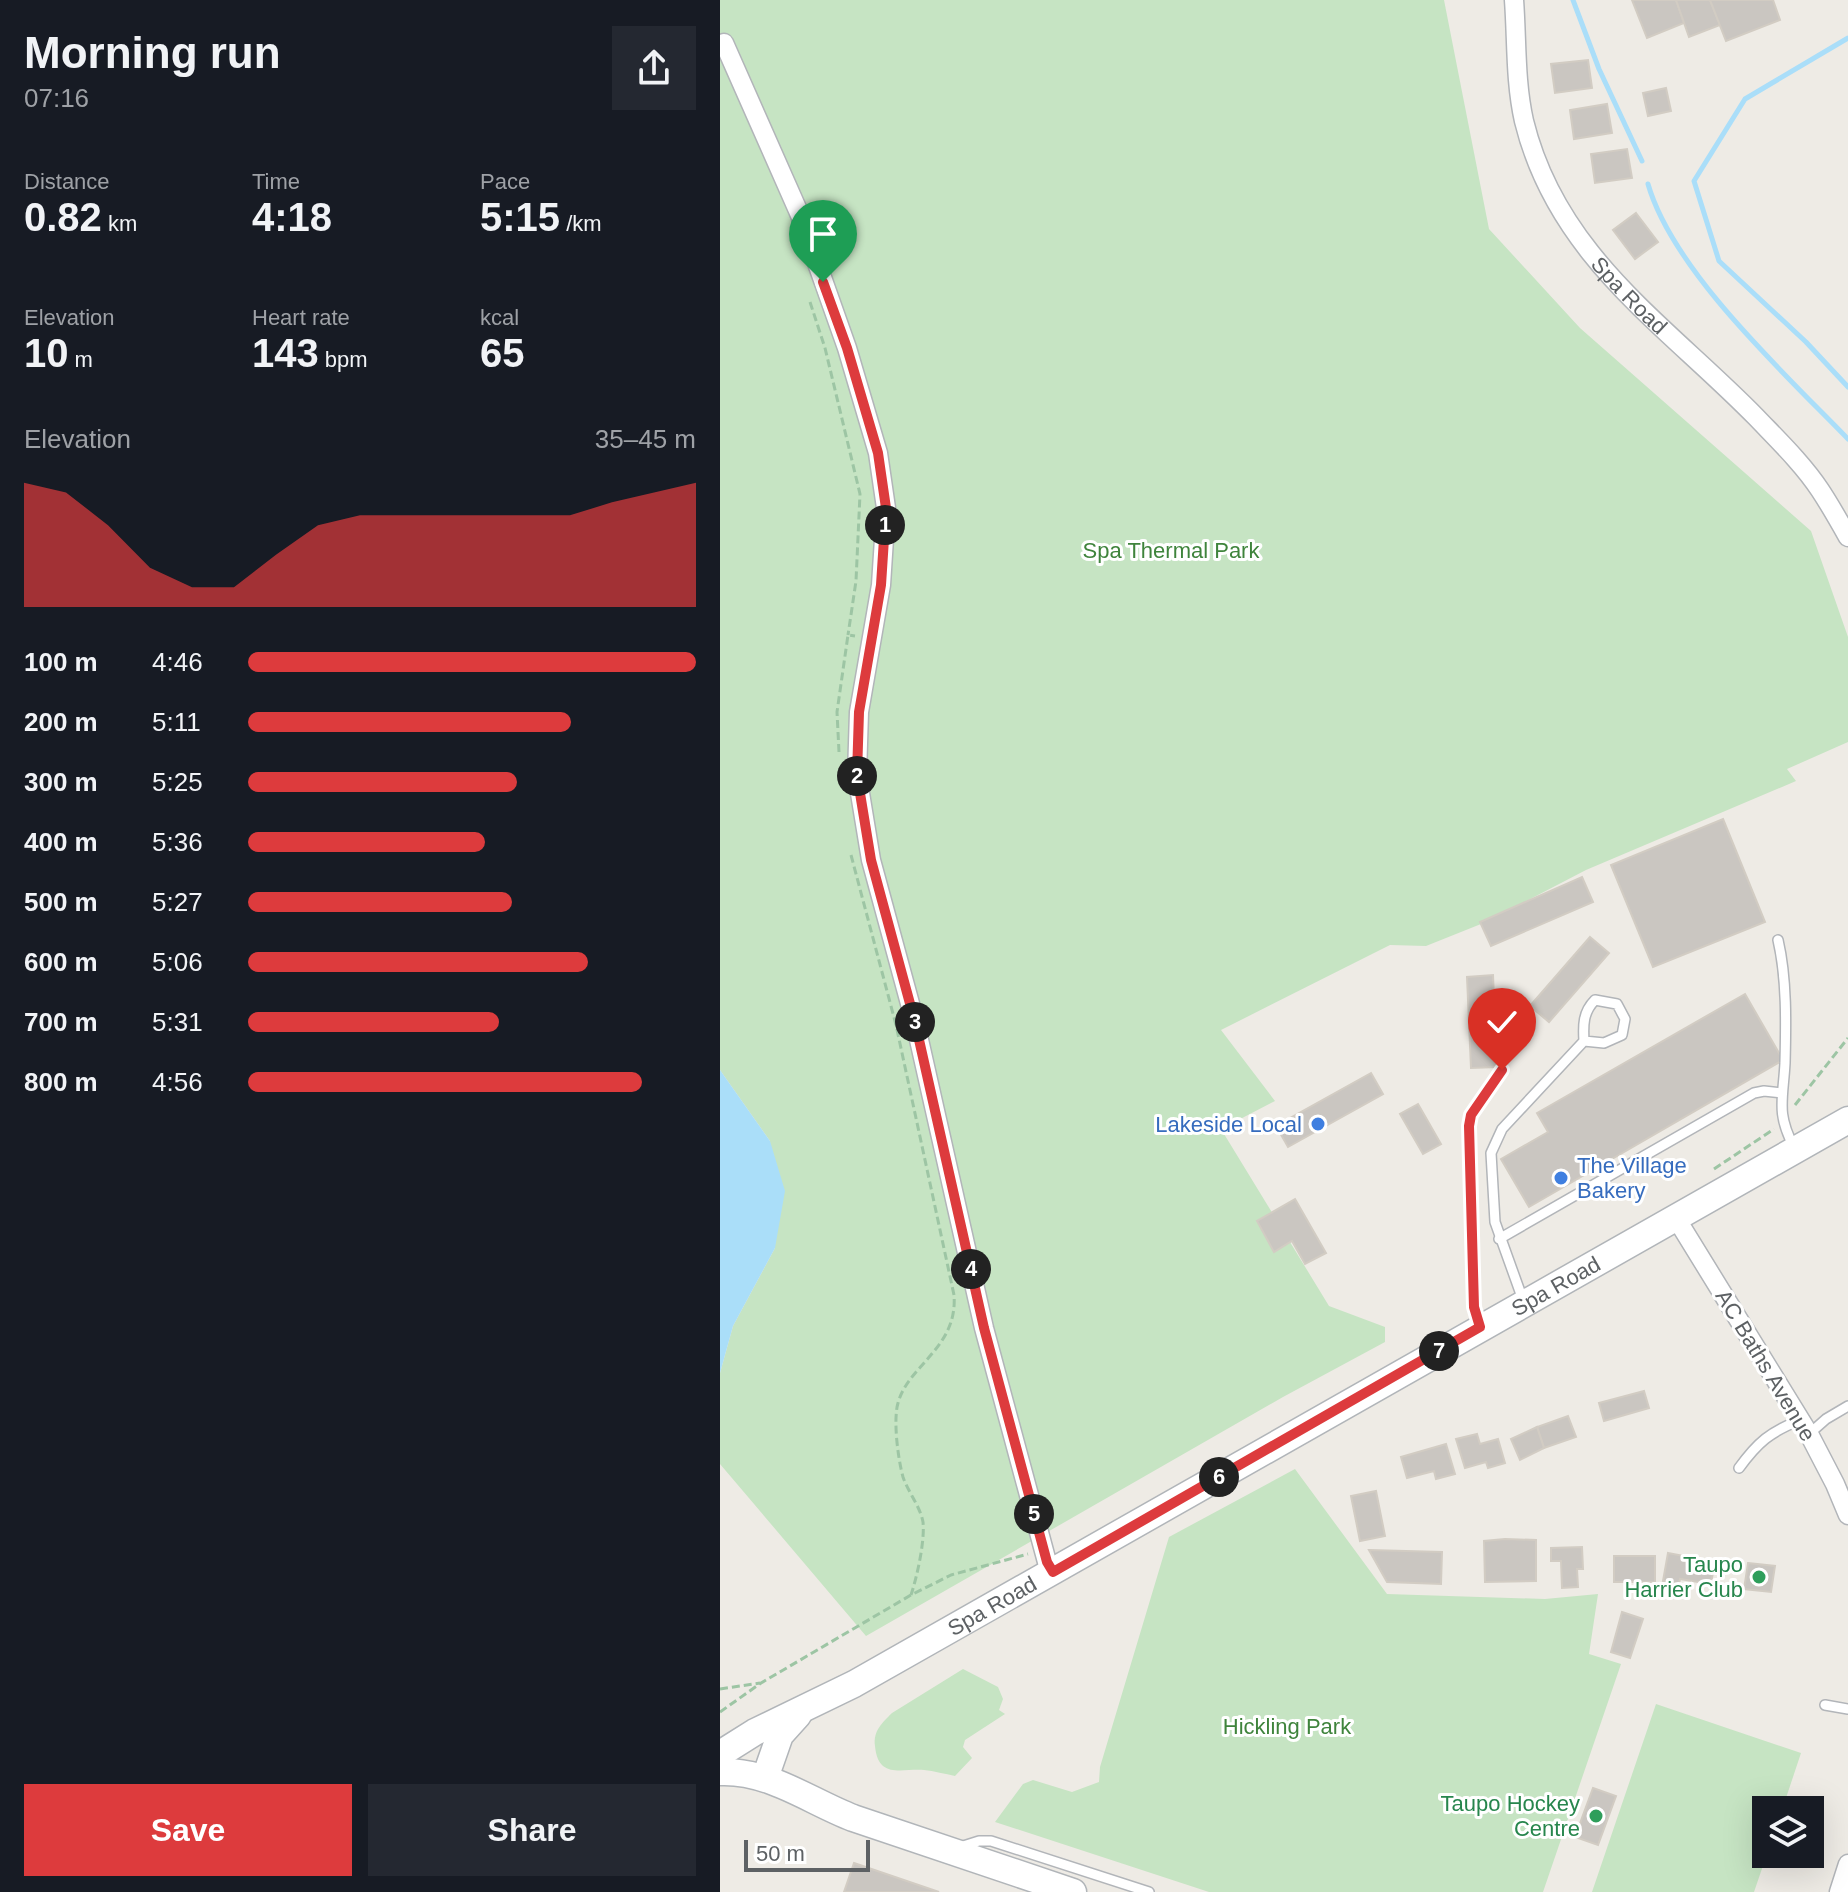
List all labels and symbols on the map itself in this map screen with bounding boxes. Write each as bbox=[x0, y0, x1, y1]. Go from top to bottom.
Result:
pin bbox=[789, 200, 857, 282]
street label: Spa Road bbox=[1586, 252, 1672, 339]
pin: 1 bbox=[865, 505, 905, 545]
park label: Spa Thermal Park bbox=[1083, 538, 1260, 563]
pin: 2 bbox=[837, 756, 877, 796]
pin bbox=[1468, 988, 1536, 1070]
pin: 3 bbox=[895, 1002, 935, 1042]
place label: Lakeside Local bbox=[1155, 1112, 1302, 1137]
marker: Lakeside Local bbox=[1309, 1115, 1327, 1133]
place label: The Village Bakery bbox=[1577, 1153, 1687, 1203]
marker: The Village Bakery bbox=[1552, 1169, 1570, 1187]
pin: 4 bbox=[951, 1249, 991, 1289]
street label: Spa Road bbox=[1507, 1251, 1605, 1321]
street label: AC Baths Avenue bbox=[1711, 1285, 1821, 1445]
pin: 7 bbox=[1419, 1331, 1459, 1371]
pin: 6 bbox=[1199, 1457, 1239, 1497]
pin: 5 bbox=[1014, 1494, 1054, 1534]
place label: Taupo Harrier Club bbox=[1624, 1552, 1743, 1602]
marker: Taupo Harrier Club bbox=[1750, 1568, 1768, 1586]
street label: Spa Road bbox=[943, 1571, 1041, 1641]
park label: Hickling Park bbox=[1223, 1714, 1352, 1739]
place label: Taupo Hockey Centre bbox=[1441, 1791, 1580, 1841]
marker: Taupo Hockey Centre bbox=[1587, 1807, 1605, 1825]
scale bar bbox=[744, 1836, 870, 1872]

